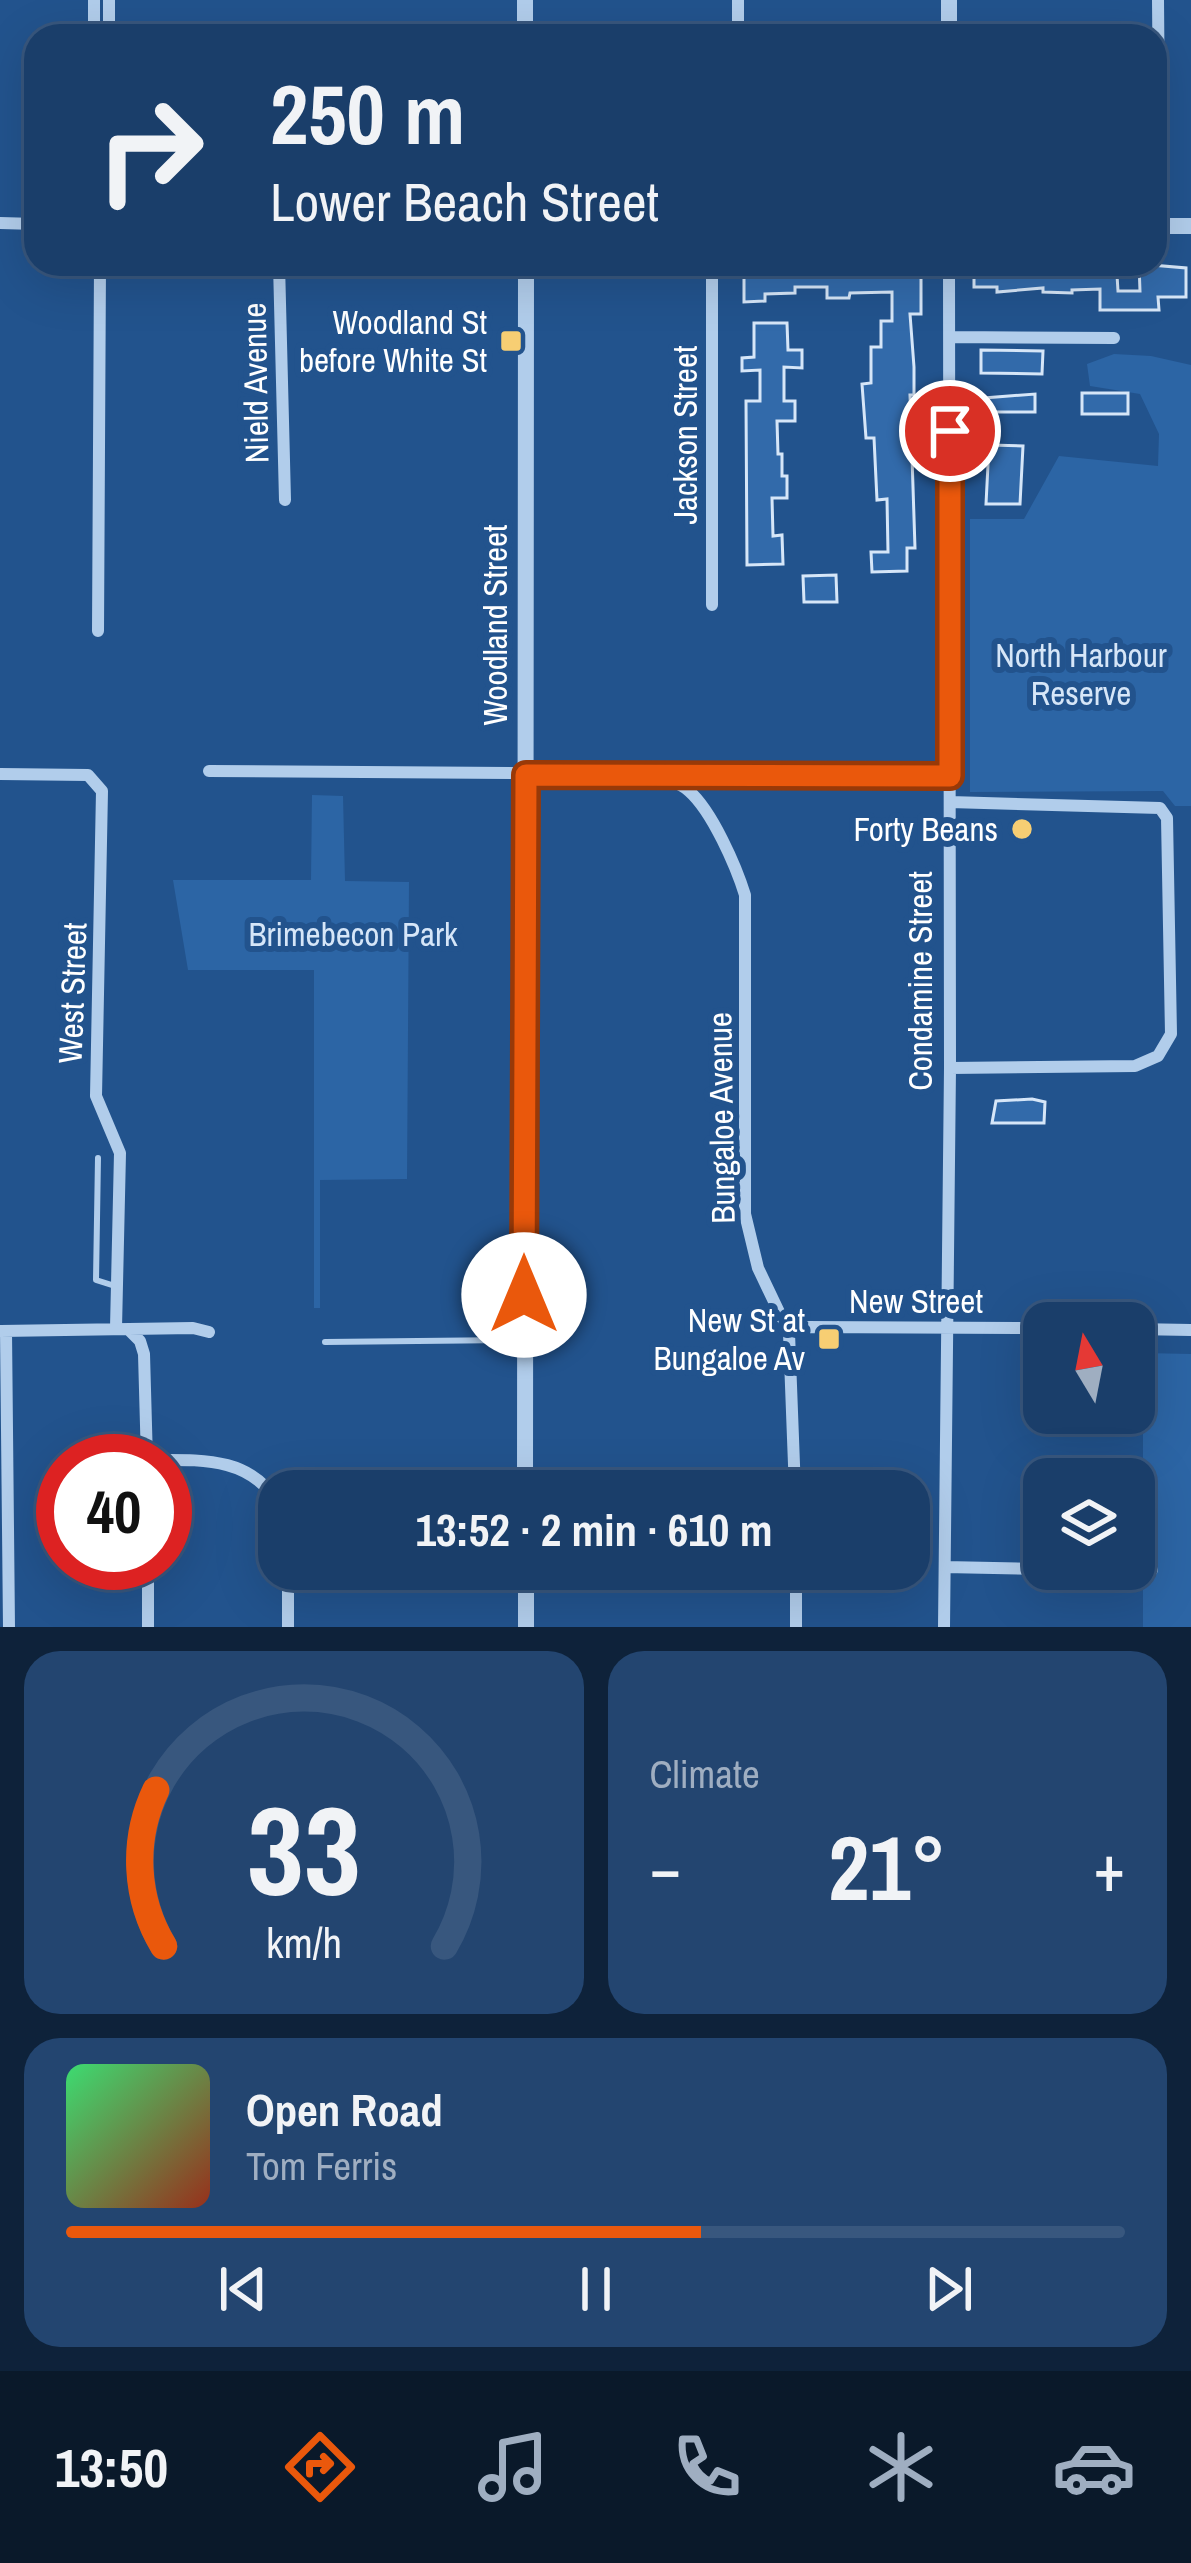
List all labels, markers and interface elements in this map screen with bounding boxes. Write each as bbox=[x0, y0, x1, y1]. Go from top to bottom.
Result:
text: 250 m bbox=[270, 57, 465, 170]
icon: right bbox=[72, 72, 228, 228]
text: Lower Beach Street bbox=[270, 165, 659, 238]
place label: Woodland St before White St bbox=[299, 300, 487, 382]
street label: Nield Avenue bbox=[232, 302, 278, 464]
marker: Woodland St before White St bbox=[498, 328, 524, 354]
street label: Jackson Street bbox=[663, 346, 707, 525]
pin bbox=[899, 380, 1001, 482]
icon: arrive bbox=[917, 398, 983, 464]
street label: Woodland Street bbox=[473, 524, 517, 726]
park label: North Harbour Reserve bbox=[995, 633, 1167, 715]
place label: Forty Beans bbox=[853, 807, 998, 851]
marker: Forty Beans bbox=[1009, 816, 1035, 842]
street label: Condamine Street bbox=[898, 871, 942, 1091]
park label: Brimebecon Park bbox=[248, 912, 458, 956]
street label: West Street bbox=[48, 922, 96, 1064]
street label: Bungaloe Avenue bbox=[697, 1012, 745, 1224]
position arrow bbox=[461, 1232, 587, 1358]
street label: New Street bbox=[849, 1279, 983, 1323]
place label: New St at Bungaloe Av bbox=[653, 1298, 805, 1380]
north arrow bbox=[1023, 1302, 1155, 1434]
map controls bbox=[1023, 1302, 1155, 1590]
marker: New St at Bungaloe Av bbox=[816, 1326, 842, 1352]
speed limit sign: 40 bbox=[36, 1434, 192, 1590]
button: layers bbox=[1023, 1458, 1155, 1590]
text: 13:52 · 2 min · 610 m bbox=[416, 1499, 772, 1560]
text: Climate bbox=[650, 1748, 760, 1800]
text: 33 bbox=[247, 1766, 361, 1934]
text: 21° bbox=[828, 1807, 946, 1928]
text: − bbox=[650, 1823, 681, 1912]
text: + bbox=[1093, 1823, 1125, 1912]
text: km/h bbox=[266, 1913, 342, 1970]
text: Open Road bbox=[246, 2079, 443, 2140]
text: Tom Ferris bbox=[246, 2140, 397, 2192]
icon: previous bbox=[210, 2256, 276, 2322]
icon: pause bbox=[563, 2256, 629, 2322]
icon: next bbox=[916, 2256, 982, 2322]
icon: directions bbox=[278, 2425, 362, 2509]
icon: music bbox=[471, 2425, 555, 2509]
icon: phone bbox=[665, 2425, 749, 2509]
icon: climate bbox=[859, 2425, 943, 2509]
icon: car bbox=[1052, 2425, 1136, 2509]
text: 13:50 bbox=[55, 2431, 168, 2504]

